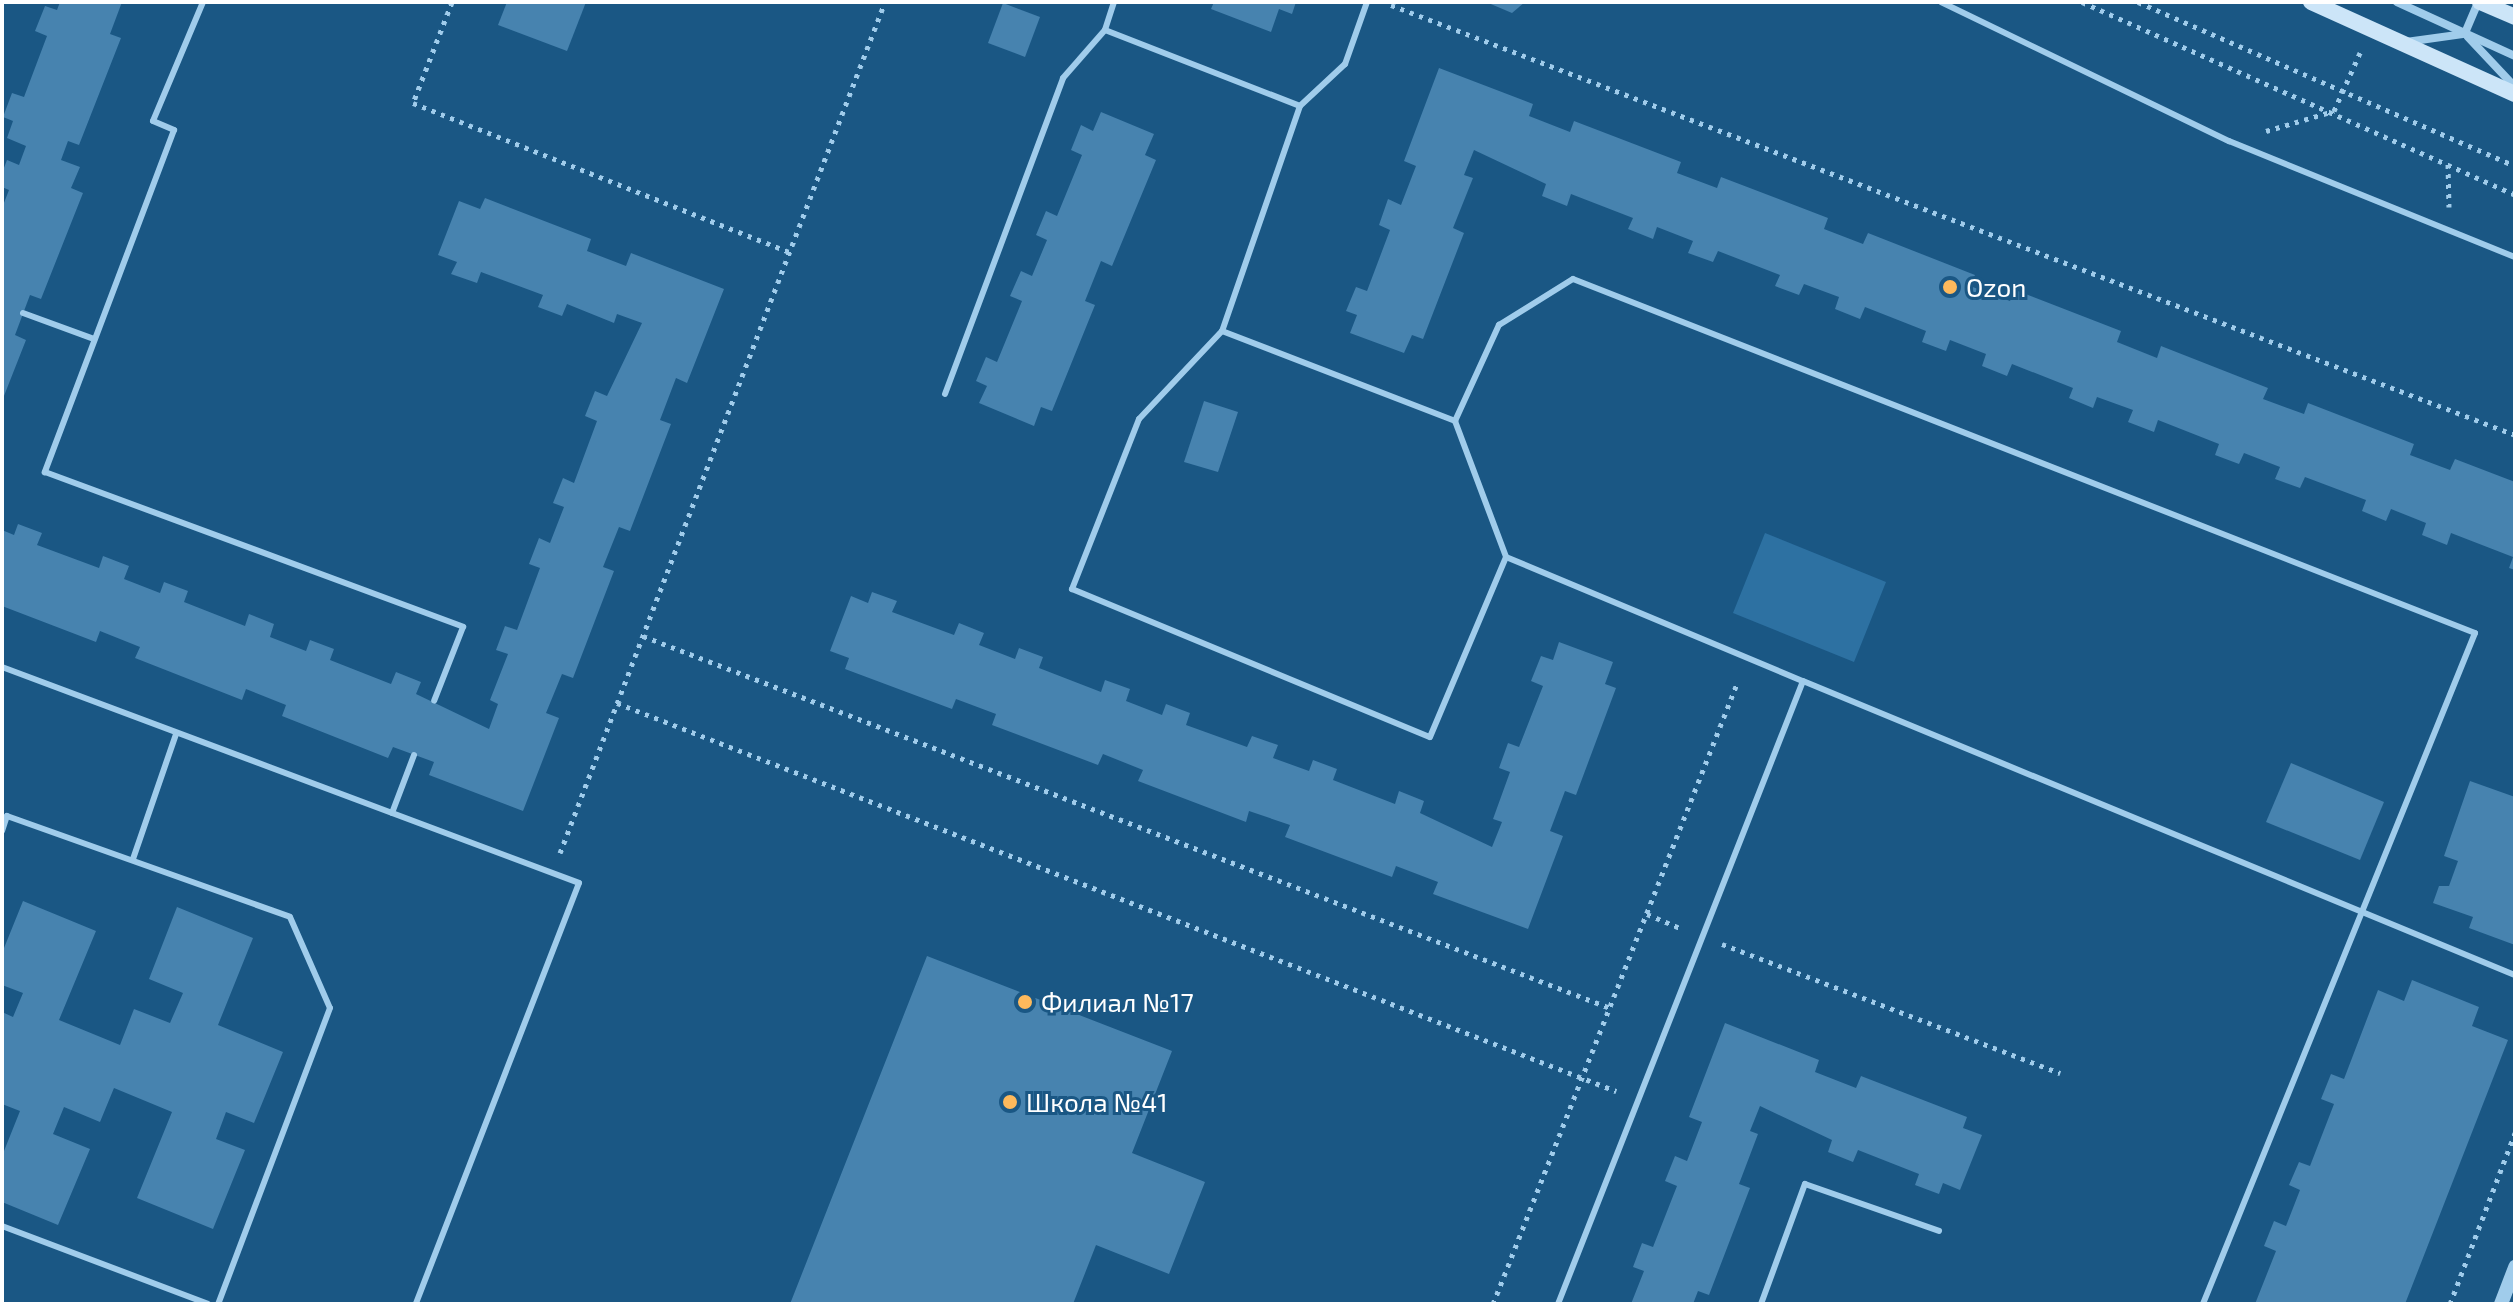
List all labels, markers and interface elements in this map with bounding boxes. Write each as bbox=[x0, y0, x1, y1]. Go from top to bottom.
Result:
place label: Ozon bbox=[1966, 271, 2026, 303]
marker: Ozon bbox=[1941, 278, 1959, 296]
place label: Филиал №17 bbox=[1041, 986, 1194, 1018]
marker: Филиал №17 bbox=[1016, 993, 1034, 1011]
place label: Школа №41 bbox=[1026, 1086, 1167, 1118]
marker: Школа №41 bbox=[1001, 1093, 1019, 1111]

